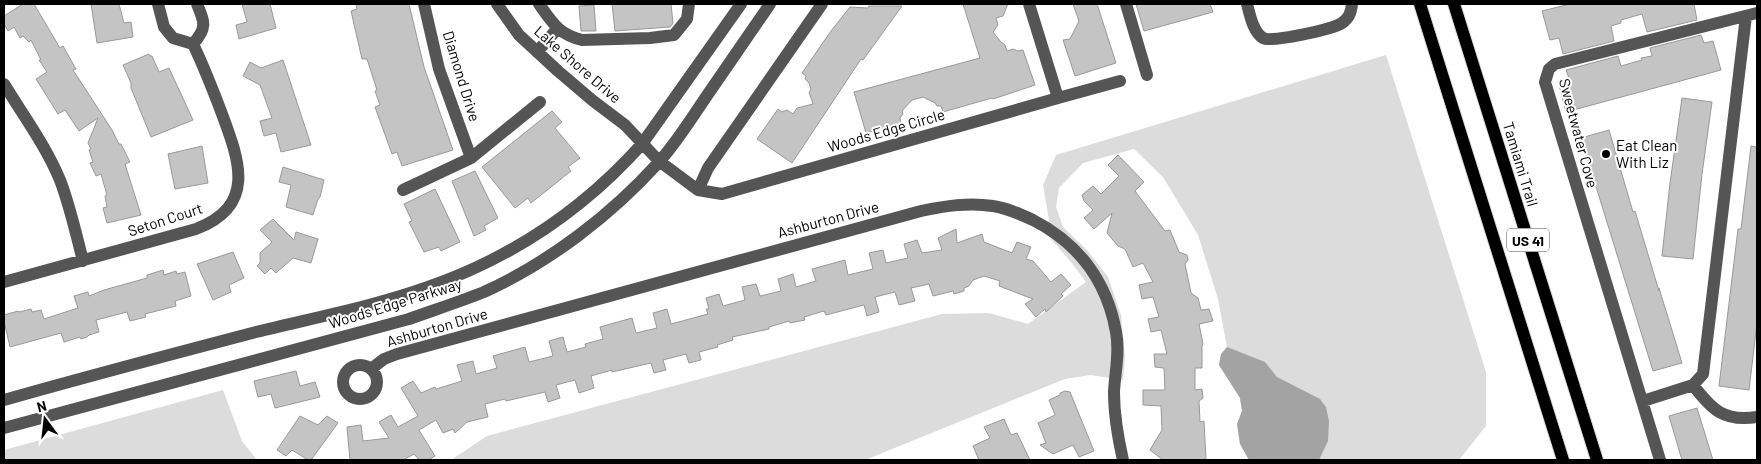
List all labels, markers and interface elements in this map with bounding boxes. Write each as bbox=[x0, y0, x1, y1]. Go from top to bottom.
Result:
street label: Lake Shore Drive bbox=[531, 21, 625, 107]
street label: Diamond Drive bbox=[440, 29, 484, 123]
street label: Sweetwater Cove bbox=[1556, 76, 1602, 190]
street label: Woods Edge Circle bbox=[825, 105, 947, 155]
street label: Tamiami Trail bbox=[1500, 120, 1542, 208]
place label: Eat Clean With Liz bbox=[1616, 136, 1677, 171]
marker: Eat Clean With Liz bbox=[1600, 148, 1612, 160]
street label: Ashburton Drive bbox=[775, 197, 881, 241]
street label: Seton Court bbox=[125, 198, 205, 240]
road number: US 41 bbox=[1507, 228, 1549, 252]
street label: Woods Edge Parkway bbox=[326, 274, 464, 332]
street label: Ashburton Drive bbox=[384, 304, 490, 350]
north arrow bbox=[20, 394, 70, 444]
text: N bbox=[35, 397, 48, 415]

